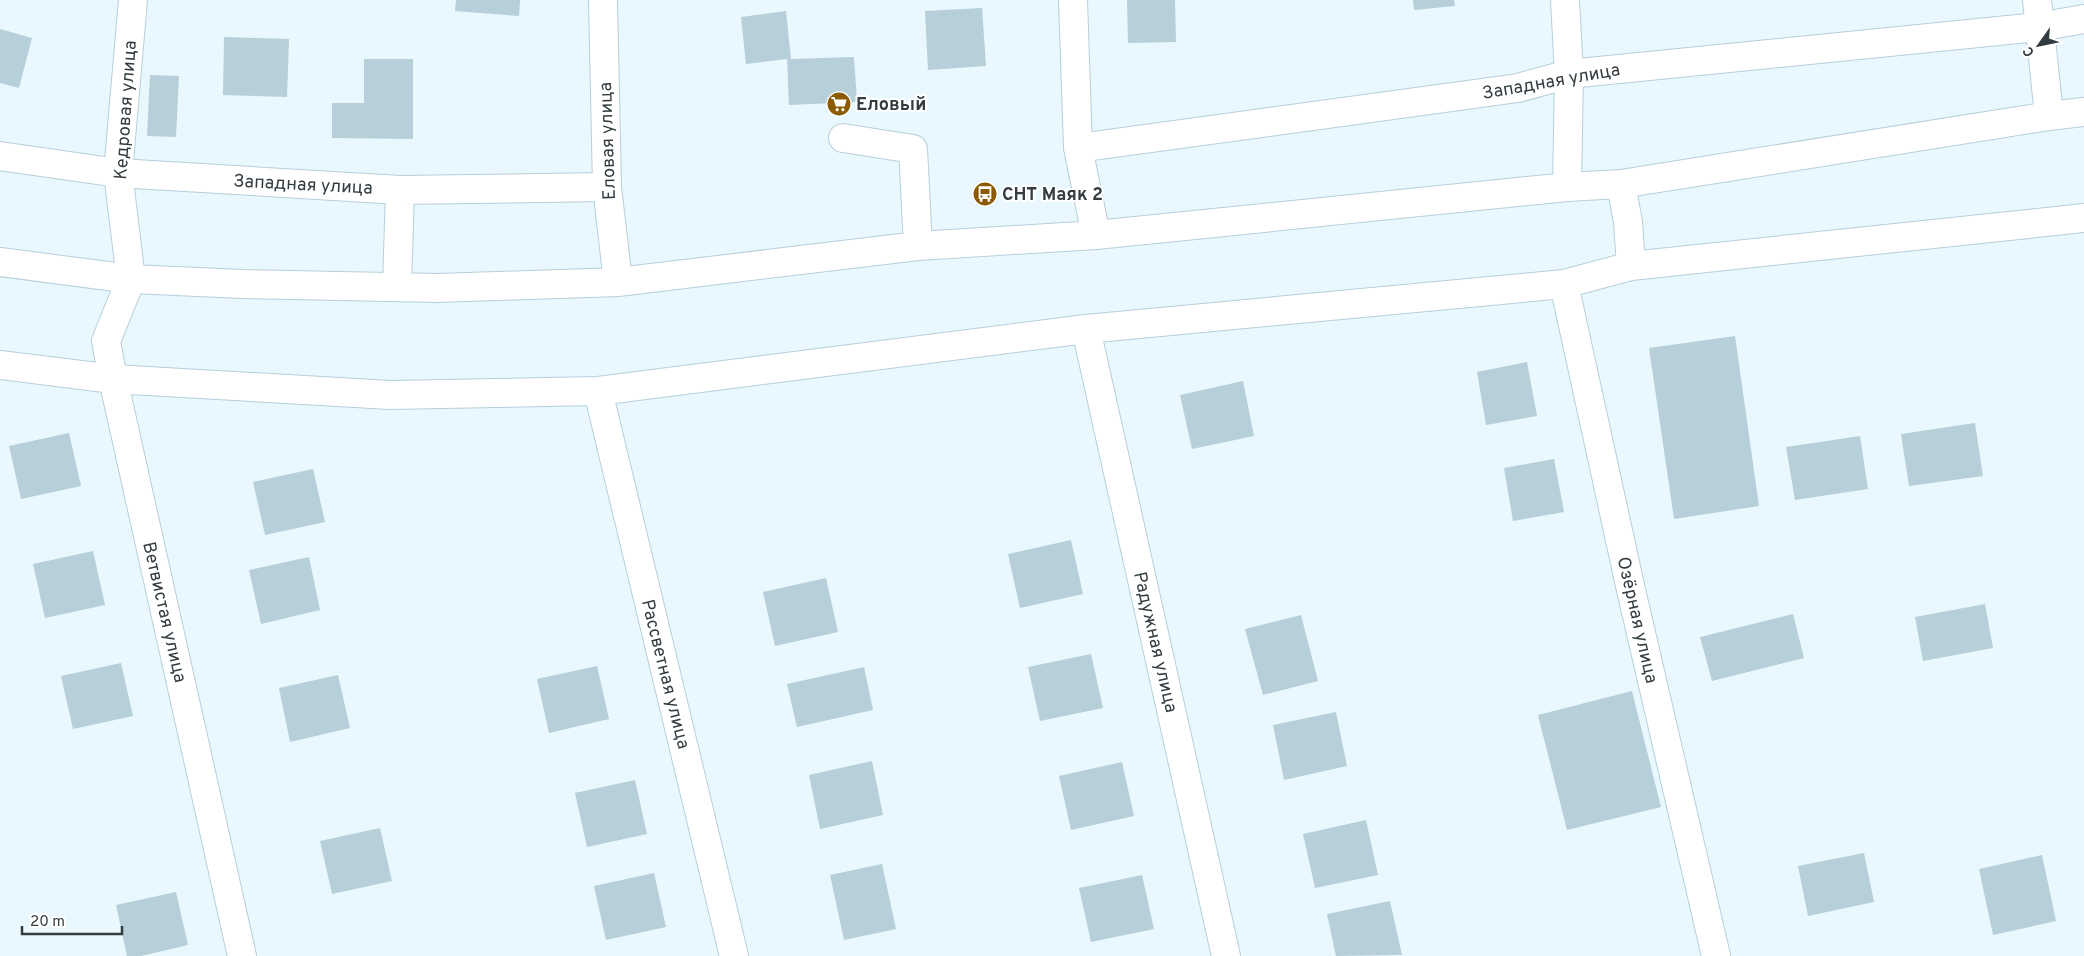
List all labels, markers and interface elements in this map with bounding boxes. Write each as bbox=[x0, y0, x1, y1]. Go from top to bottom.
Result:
north arrow bbox=[2014, 20, 2064, 70]
street label: Кедровая улица bbox=[110, 40, 143, 180]
text: С bbox=[2020, 43, 2039, 60]
street label: Западная улица bbox=[1481, 59, 1622, 106]
street label: Еловая улица bbox=[595, 82, 622, 200]
supermarket icon: Еловый bbox=[826, 91, 852, 117]
place label: Еловый bbox=[856, 94, 926, 117]
street label: Западная улица bbox=[233, 170, 373, 201]
bus stop icon: СНТ Маяк 2 bbox=[972, 181, 998, 207]
place label: СНТ Маяк 2 bbox=[1002, 184, 1103, 207]
street label: Ветвистая улица bbox=[136, 540, 191, 685]
street label: Озёрная улица bbox=[1611, 555, 1662, 686]
street label: Радужная улица bbox=[1127, 570, 1182, 715]
street label: Рассветная улица bbox=[635, 597, 694, 752]
scale bar bbox=[22, 904, 122, 936]
text: 20 m bbox=[30, 913, 65, 932]

